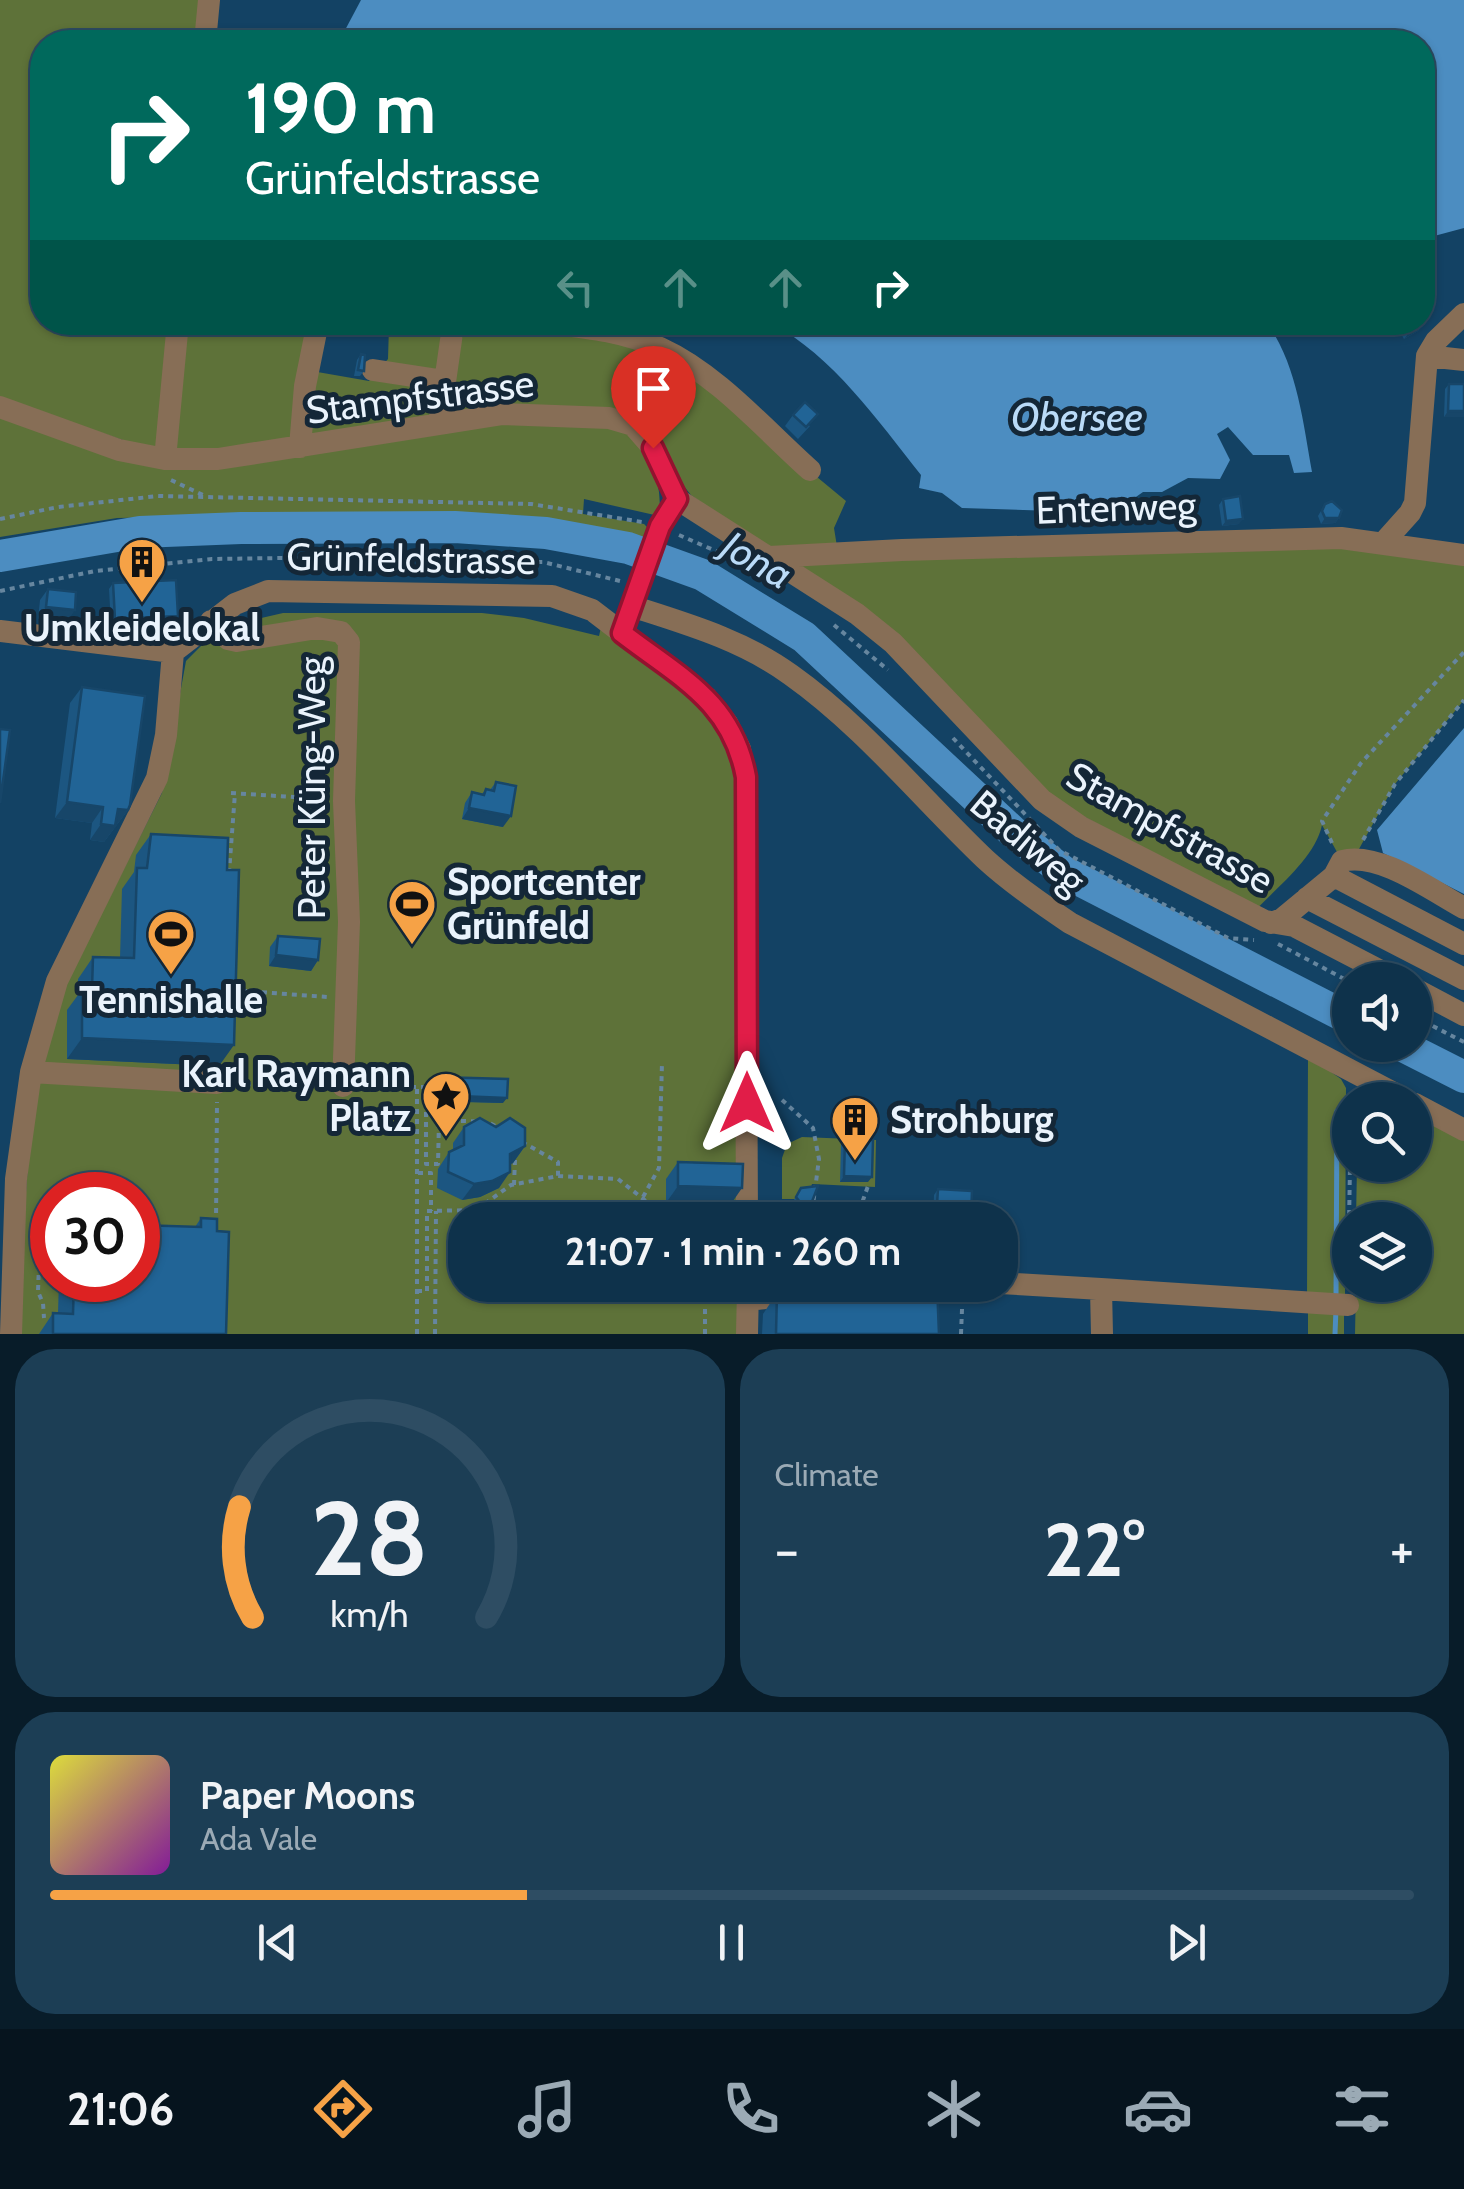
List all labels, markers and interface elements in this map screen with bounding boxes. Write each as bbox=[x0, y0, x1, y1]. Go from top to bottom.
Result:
text: 190 m bbox=[245, 65, 436, 151]
icon: right bbox=[80, 70, 210, 200]
text: Grünfeldstrasse bbox=[245, 151, 540, 205]
icon: left bbox=[548, 260, 603, 315]
icon: ahead bbox=[653, 260, 708, 315]
icon: ahead bbox=[758, 260, 813, 315]
icon: right bbox=[863, 260, 918, 315]
pin bbox=[611, 346, 696, 449]
street label: Stampfstrasse bbox=[303, 359, 536, 434]
icon: arrive bbox=[626, 361, 681, 416]
water label: Obersee bbox=[1011, 392, 1143, 441]
street label: Entenweg bbox=[1035, 481, 1198, 534]
water label: Jona bbox=[710, 518, 801, 599]
street label: Grünfeldstrasse bbox=[286, 533, 536, 584]
building icon: Umkleidelokal bbox=[116, 536, 168, 604]
place label: Umkleidelokal bbox=[24, 604, 260, 651]
street label: Peter Küng-Weg bbox=[288, 656, 335, 919]
street label: Stampfstrasse bbox=[1059, 751, 1282, 904]
street label: Badiweg bbox=[961, 780, 1096, 904]
place label: Sportcenter Grünfeld bbox=[447, 858, 641, 949]
sports icon: Sportcenter Grünfeld bbox=[386, 878, 438, 946]
sports icon: Tennishalle bbox=[145, 908, 197, 976]
map controls bbox=[1332, 962, 1432, 1302]
button: sound bbox=[1332, 962, 1432, 1062]
place label: Tennishalle bbox=[79, 976, 263, 1023]
place label: Karl Raymann Platz bbox=[181, 1050, 411, 1141]
position arrow bbox=[695, 1051, 799, 1155]
place icon: Karl Raymann Platz bbox=[420, 1070, 472, 1138]
button: search bbox=[1332, 1082, 1432, 1182]
building icon: Strohburg bbox=[829, 1094, 881, 1162]
place label: Strohburg bbox=[890, 1096, 1054, 1143]
speed limit sign: 30 bbox=[30, 1172, 160, 1302]
button: layers bbox=[1332, 1202, 1432, 1302]
text: 21:07 · 1 min · 260 m bbox=[565, 1228, 901, 1275]
text: Climate bbox=[775, 1455, 879, 1494]
text: 28 bbox=[311, 1475, 429, 1601]
text: 22° bbox=[1044, 1504, 1145, 1595]
text: − bbox=[775, 1516, 799, 1583]
text: + bbox=[1390, 1516, 1414, 1583]
text: km/h bbox=[331, 1593, 409, 1636]
text: Paper Moons bbox=[200, 1772, 415, 1819]
text: Ada Vale bbox=[200, 1819, 317, 1858]
icon: previous bbox=[250, 1915, 305, 1970]
icon: pause bbox=[704, 1915, 759, 1970]
icon: next bbox=[1159, 1915, 1214, 1970]
icon: directions bbox=[308, 2074, 378, 2144]
icon: music bbox=[512, 2074, 582, 2144]
icon: phone bbox=[716, 2074, 786, 2144]
icon: climate bbox=[919, 2074, 989, 2144]
icon: car bbox=[1123, 2074, 1193, 2144]
icon: filters bbox=[1327, 2074, 1397, 2144]
text: 21:06 bbox=[67, 2082, 174, 2136]

